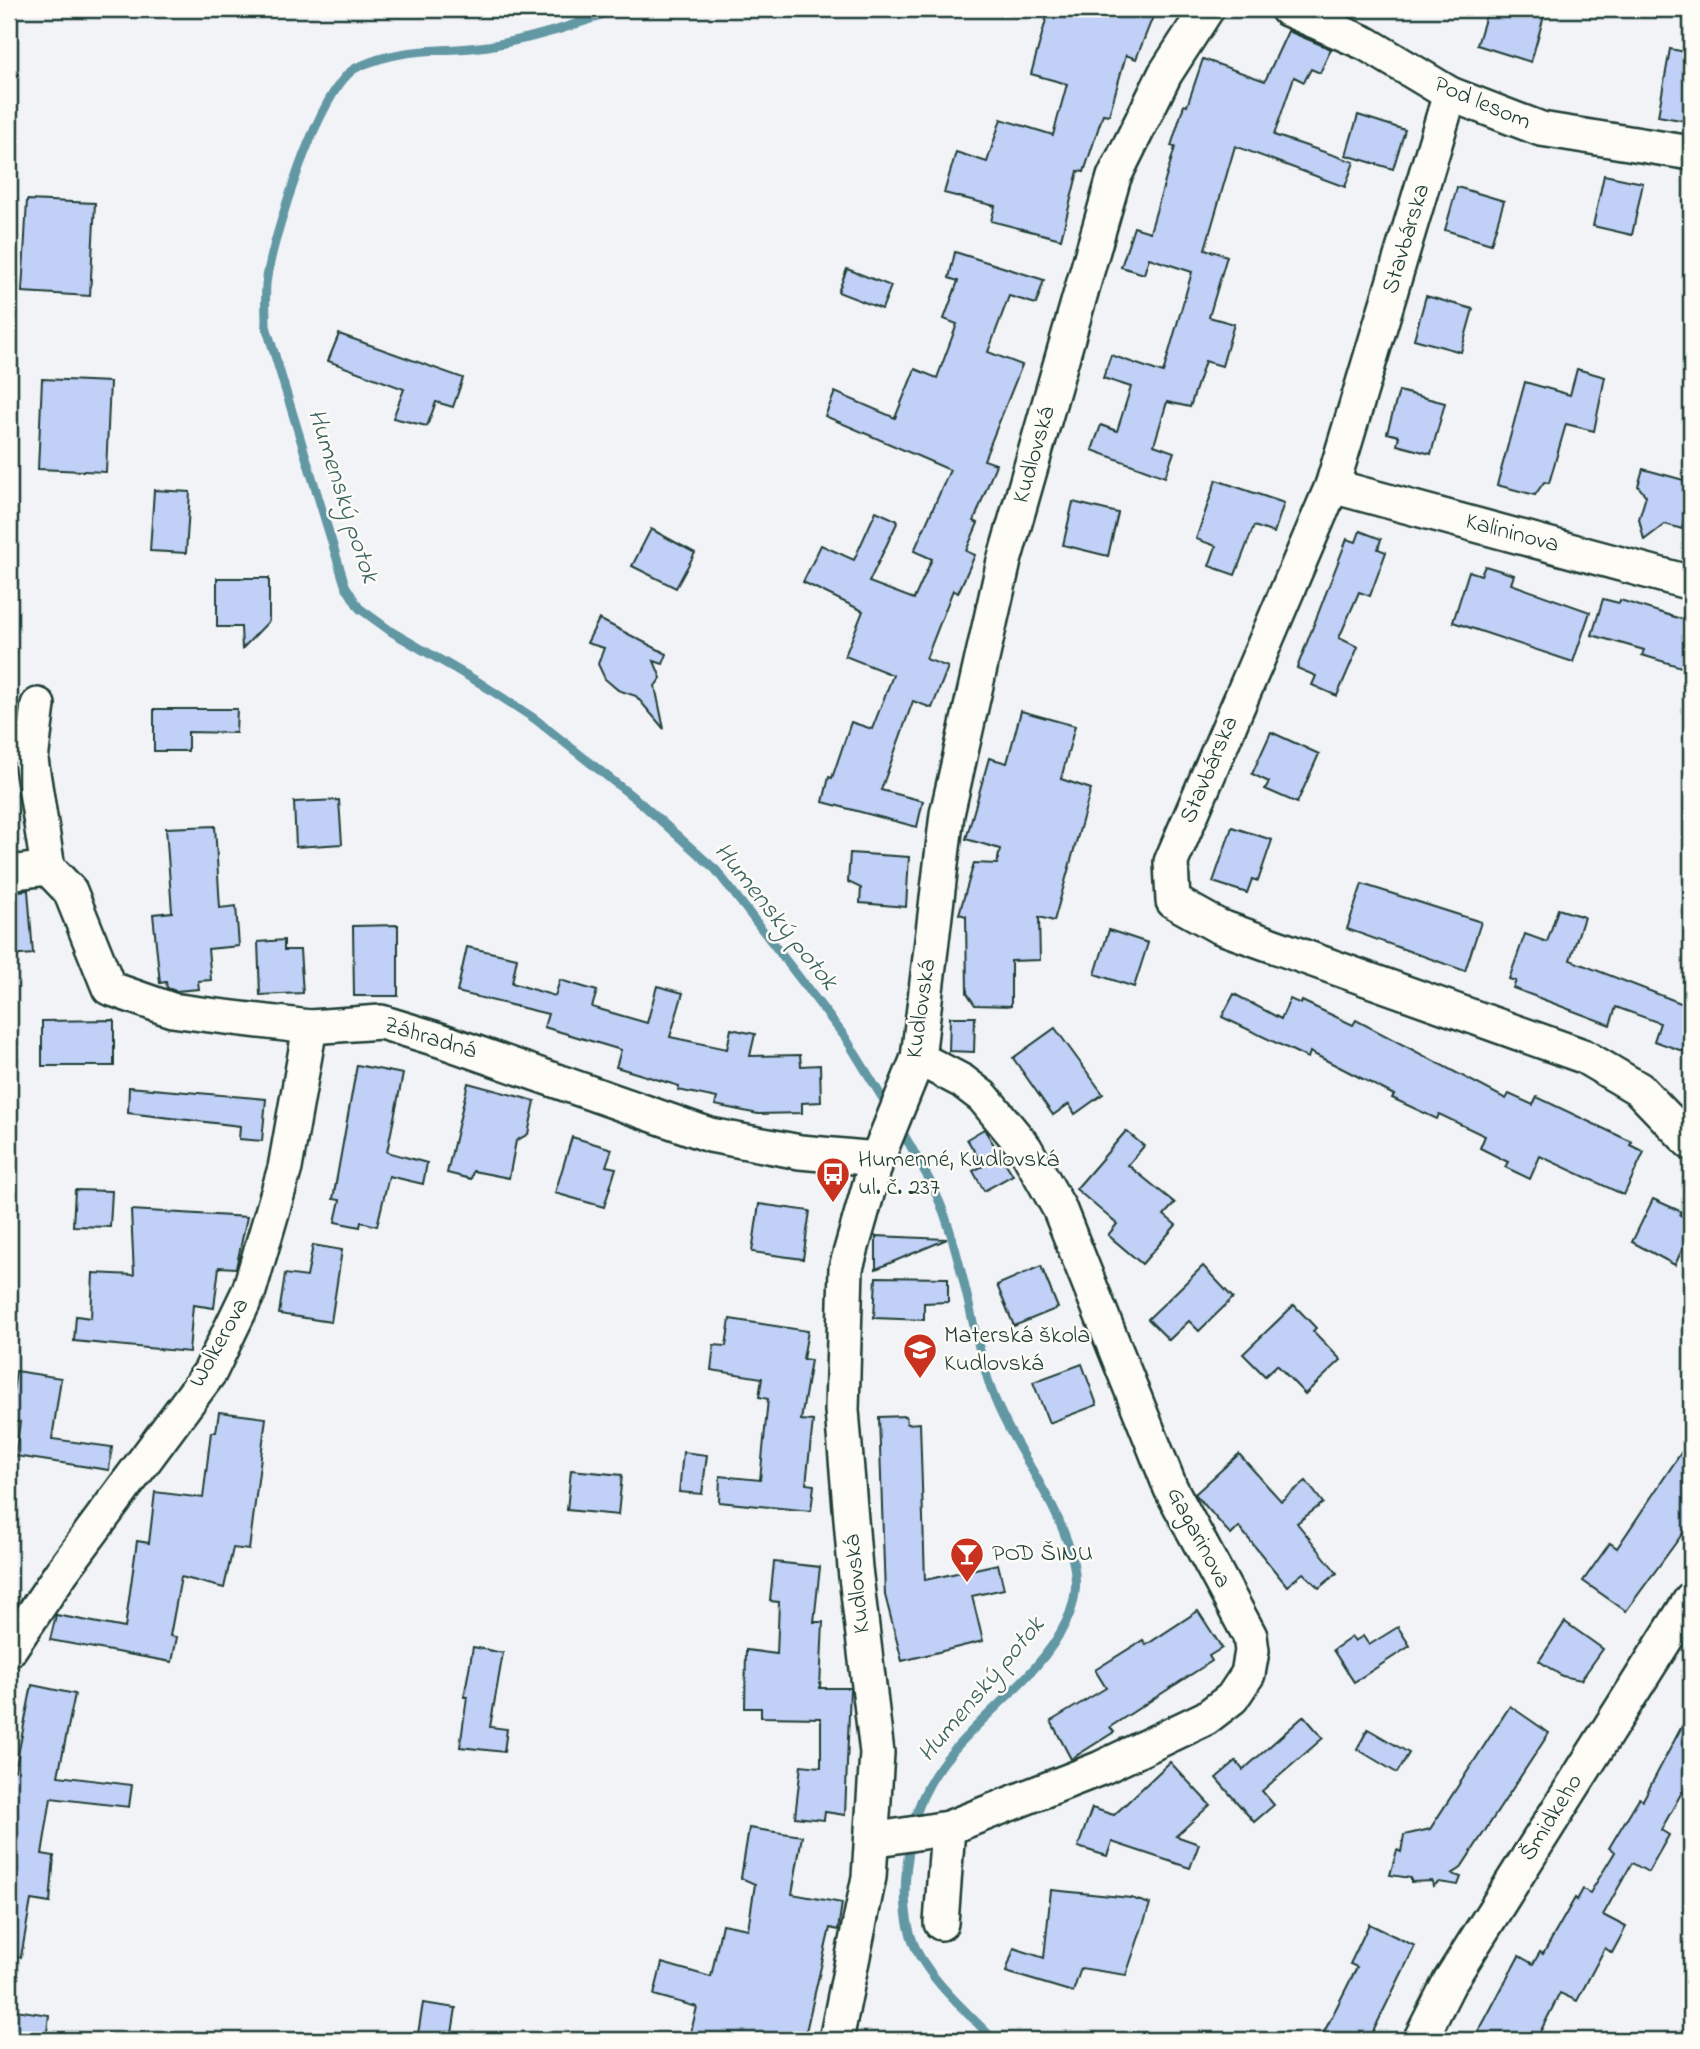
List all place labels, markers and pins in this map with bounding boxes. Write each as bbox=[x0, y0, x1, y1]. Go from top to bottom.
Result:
place label: Humenné, Kudlovská ul. č. 237 bbox=[858, 1143, 1059, 1206]
bus stop icon: Humenné, Kudlovská ul. č. 237 bbox=[814, 1155, 852, 1204]
place label: Materská škola Kudlovská bbox=[944, 1319, 1090, 1382]
school or university icon: Materská škola Kudlovská bbox=[901, 1331, 939, 1380]
bar icon: POD ŠINU bbox=[948, 1535, 986, 1584]
place label: POD ŠINU bbox=[992, 1537, 1093, 1572]

